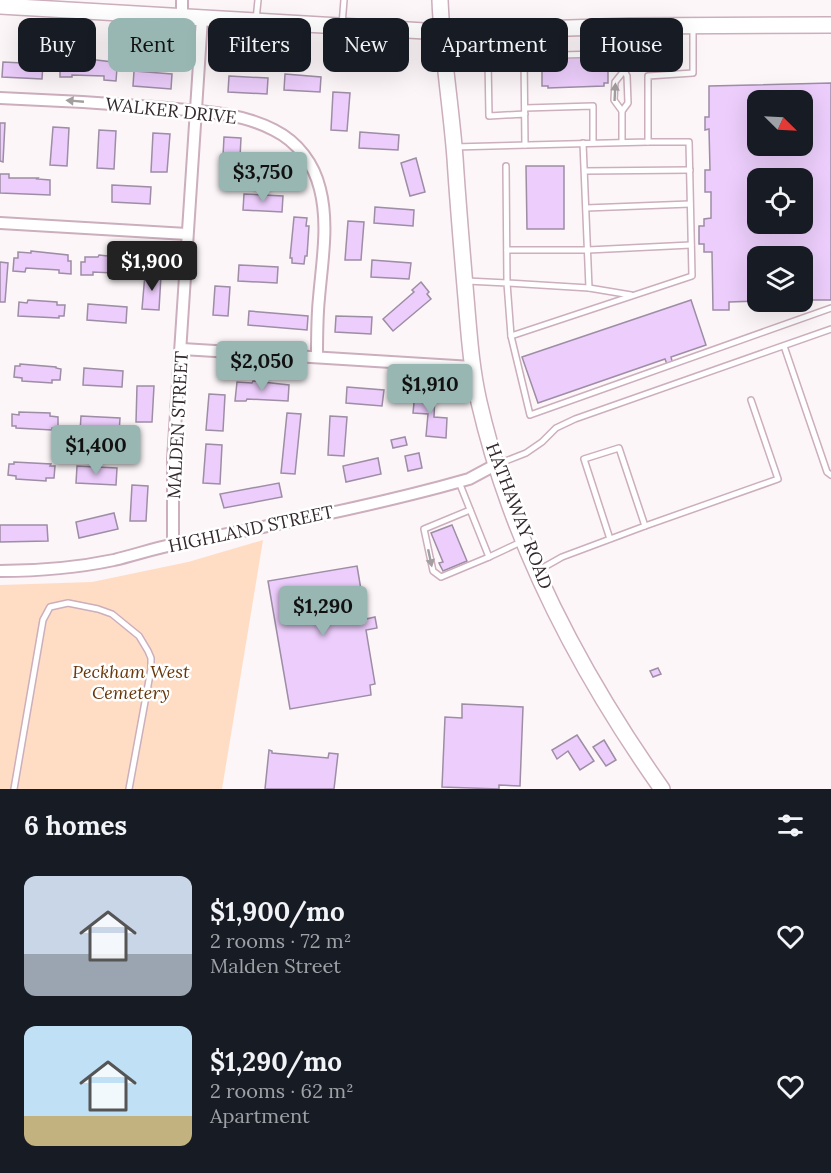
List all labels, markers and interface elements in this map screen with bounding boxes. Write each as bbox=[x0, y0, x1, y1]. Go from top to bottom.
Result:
chip: Buy bbox=[18, 18, 96, 72]
chip: Rent bbox=[108, 18, 196, 72]
chip: Filters bbox=[208, 18, 311, 72]
chip: New bbox=[323, 18, 409, 72]
chip: Apartment bbox=[421, 18, 568, 72]
chip: House bbox=[580, 18, 683, 72]
one-way arrow bbox=[611, 82, 620, 101]
north arrow bbox=[747, 90, 813, 156]
map controls bbox=[747, 90, 813, 312]
street label: WALKER DRIVE bbox=[104, 92, 238, 129]
one-way arrow bbox=[65, 96, 84, 106]
pin: $3,750 bbox=[214, 152, 312, 203]
text: $3,750 bbox=[233, 159, 293, 184]
button: locate bbox=[747, 168, 813, 234]
pin: $1,900 bbox=[103, 241, 201, 292]
button: layers bbox=[747, 246, 813, 312]
text: $1,900 bbox=[121, 248, 183, 273]
pin: $2,050 bbox=[213, 341, 311, 392]
text: $2,050 bbox=[230, 348, 294, 373]
street label: MALDEN STREET bbox=[162, 350, 193, 499]
pin: $1,910 bbox=[381, 364, 479, 415]
text: $1,910 bbox=[401, 371, 459, 396]
pin: $1,400 bbox=[47, 425, 145, 476]
text: $1,400 bbox=[65, 432, 127, 457]
street label: HATHAWAY ROAD bbox=[481, 439, 558, 592]
street label: HIGHLAND STREET bbox=[166, 500, 336, 557]
one-way arrow bbox=[426, 549, 435, 568]
pin: $1,290 bbox=[274, 586, 372, 637]
text: $1,290 bbox=[293, 593, 353, 618]
park label: Peckham West Cemetery bbox=[72, 660, 190, 704]
text: 6 homes bbox=[24, 809, 127, 842]
icon: filters bbox=[774, 809, 807, 842]
text: $1,900/mo bbox=[210, 895, 345, 928]
icon: home bbox=[72, 900, 144, 972]
icon: heart bbox=[774, 920, 807, 953]
text: 2 rooms · 72 m² bbox=[210, 928, 351, 953]
text: Malden Street bbox=[210, 953, 341, 978]
text: $1,290/mo bbox=[210, 1045, 342, 1078]
icon: home bbox=[72, 1050, 144, 1122]
icon: heart bbox=[774, 1070, 807, 1103]
text: 2 rooms · 62 m² bbox=[210, 1078, 354, 1103]
text: Apartment bbox=[210, 1103, 310, 1128]

